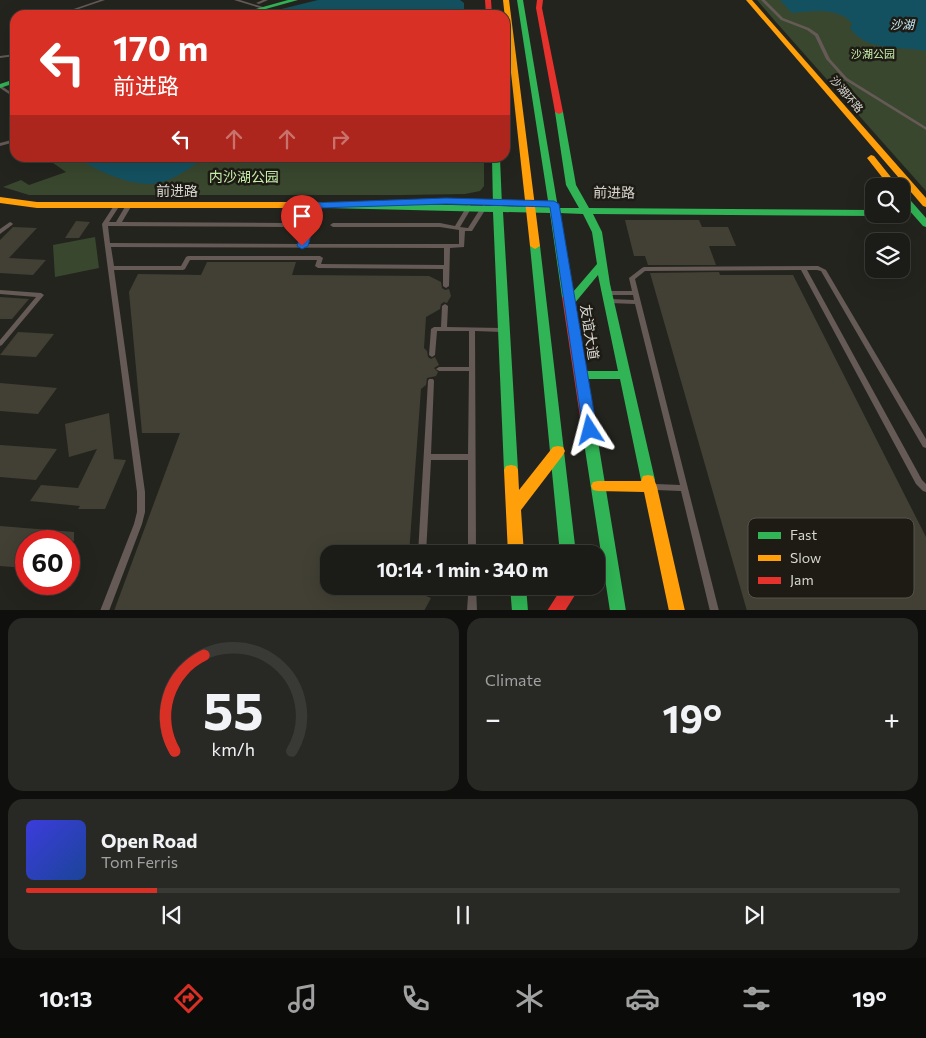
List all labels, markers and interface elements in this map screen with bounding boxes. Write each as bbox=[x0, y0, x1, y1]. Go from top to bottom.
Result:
water label: 沙湖 bbox=[890, 17, 916, 31]
text: 170 m bbox=[113, 25, 208, 68]
icon: left bbox=[30, 30, 95, 95]
park label: 沙湖公园 bbox=[851, 47, 895, 60]
text: 前进路 bbox=[113, 72, 179, 99]
street label: 沙湖环路 bbox=[828, 73, 866, 115]
icon: left bbox=[167, 125, 195, 153]
icon: ahead bbox=[220, 125, 248, 153]
icon: ahead bbox=[273, 125, 301, 153]
icon: right bbox=[326, 125, 354, 153]
park label: 内沙湖公园 bbox=[209, 168, 279, 185]
map controls bbox=[865, 178, 910, 278]
button: search bbox=[865, 178, 910, 223]
street label: 前进路 bbox=[156, 182, 198, 199]
street label: 前进路 bbox=[593, 183, 635, 201]
pin bbox=[281, 195, 323, 246]
icon: arrive bbox=[288, 202, 316, 230]
button: layers bbox=[865, 233, 910, 278]
street label: 友谊大道 bbox=[577, 303, 603, 361]
position arrow bbox=[563, 403, 615, 455]
legend bbox=[748, 518, 914, 598]
text: Fast bbox=[790, 526, 817, 543]
speed limit sign: 60 bbox=[15, 530, 80, 595]
text: Slow bbox=[790, 549, 821, 566]
text: 10:14 · 1 min · 340 m bbox=[377, 558, 548, 581]
text: Jam bbox=[790, 571, 814, 588]
text: Climate bbox=[485, 670, 541, 689]
text: 55 bbox=[203, 677, 264, 741]
text: 19° bbox=[662, 694, 722, 741]
text: − bbox=[485, 701, 501, 735]
text: + bbox=[884, 701, 900, 735]
text: km/h bbox=[212, 738, 255, 760]
text: Open Road bbox=[101, 829, 197, 852]
text: Tom Ferris bbox=[101, 852, 178, 871]
icon: previous bbox=[158, 901, 186, 929]
icon: pause bbox=[449, 901, 477, 929]
icon: next bbox=[740, 901, 768, 929]
icon: directions bbox=[171, 981, 206, 1016]
icon: music bbox=[285, 981, 320, 1016]
icon: phone bbox=[398, 981, 433, 1016]
icon: climate bbox=[512, 981, 547, 1016]
icon: car bbox=[625, 981, 660, 1016]
icon: filters bbox=[739, 981, 774, 1016]
text: 10:13 bbox=[39, 985, 92, 1012]
text: 19° bbox=[852, 985, 887, 1012]

